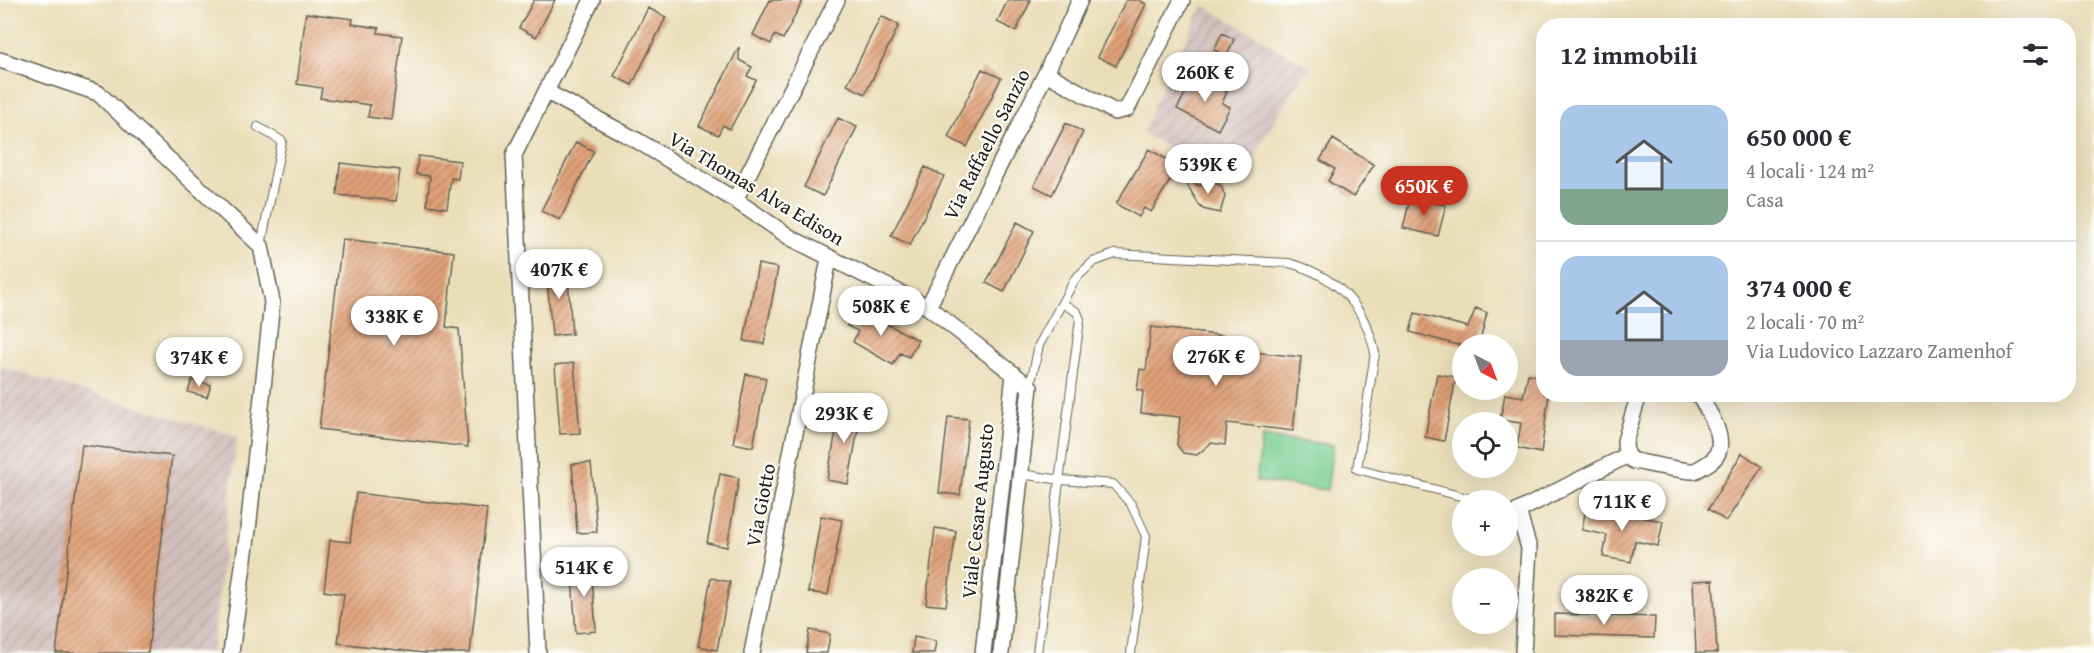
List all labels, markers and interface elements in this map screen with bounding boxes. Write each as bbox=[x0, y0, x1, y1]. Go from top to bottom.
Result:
text: 12 immobili bbox=[1560, 35, 1698, 74]
icon: filters bbox=[2019, 38, 2052, 71]
pin: 260K € bbox=[1156, 52, 1254, 103]
text: 260K € bbox=[1176, 57, 1234, 86]
street label: Via Raffaello Sanzio bbox=[935, 63, 1037, 225]
text: 650 000 € bbox=[1746, 117, 1852, 156]
street label: Via Thomas Alva Edison bbox=[664, 124, 850, 252]
icon: home bbox=[1608, 129, 1680, 201]
pin: 539K € bbox=[1159, 144, 1257, 195]
text: 539K € bbox=[1179, 149, 1237, 178]
text: 4 locali · 124 m² bbox=[1746, 156, 1874, 185]
pin: 650K € bbox=[1375, 166, 1473, 217]
text: 650K € bbox=[1395, 171, 1453, 200]
text: Casa bbox=[1746, 185, 1784, 214]
pin: 407K € bbox=[510, 249, 608, 300]
text: 407K € bbox=[530, 254, 588, 283]
text: 374 000 € bbox=[1746, 268, 1852, 307]
icon: home bbox=[1608, 280, 1680, 352]
pin: 508K € bbox=[832, 286, 930, 337]
text: 508K € bbox=[852, 291, 910, 320]
pin: 338K € bbox=[345, 296, 443, 347]
text: 338K € bbox=[365, 301, 423, 330]
text: 2 locali · 70 m² bbox=[1746, 307, 1864, 336]
north arrow bbox=[1452, 334, 1518, 400]
map controls bbox=[1452, 334, 1518, 634]
pin: 276K € bbox=[1167, 336, 1265, 387]
text: Via Ludovico Lazzaro Zamenhof bbox=[1746, 336, 2012, 365]
pin: 374K € bbox=[150, 337, 248, 388]
text: 276K € bbox=[1187, 341, 1245, 370]
text: 374K € bbox=[170, 342, 228, 371]
pin: 293K € bbox=[795, 393, 893, 444]
text: 293K € bbox=[815, 398, 873, 427]
button: locate bbox=[1452, 412, 1518, 478]
street label: Viale Cesare Augusto bbox=[953, 422, 1001, 600]
street label: Via Giotto bbox=[738, 461, 782, 549]
pin: 711K € bbox=[1573, 481, 1671, 532]
text: 711K € bbox=[1593, 486, 1651, 515]
button: + bbox=[1452, 490, 1518, 556]
pin: 514K € bbox=[535, 547, 633, 598]
text: 514K € bbox=[555, 552, 613, 581]
button: − bbox=[1452, 568, 1518, 634]
pin: 382K € bbox=[1555, 575, 1653, 626]
text: 382K € bbox=[1575, 580, 1633, 609]

